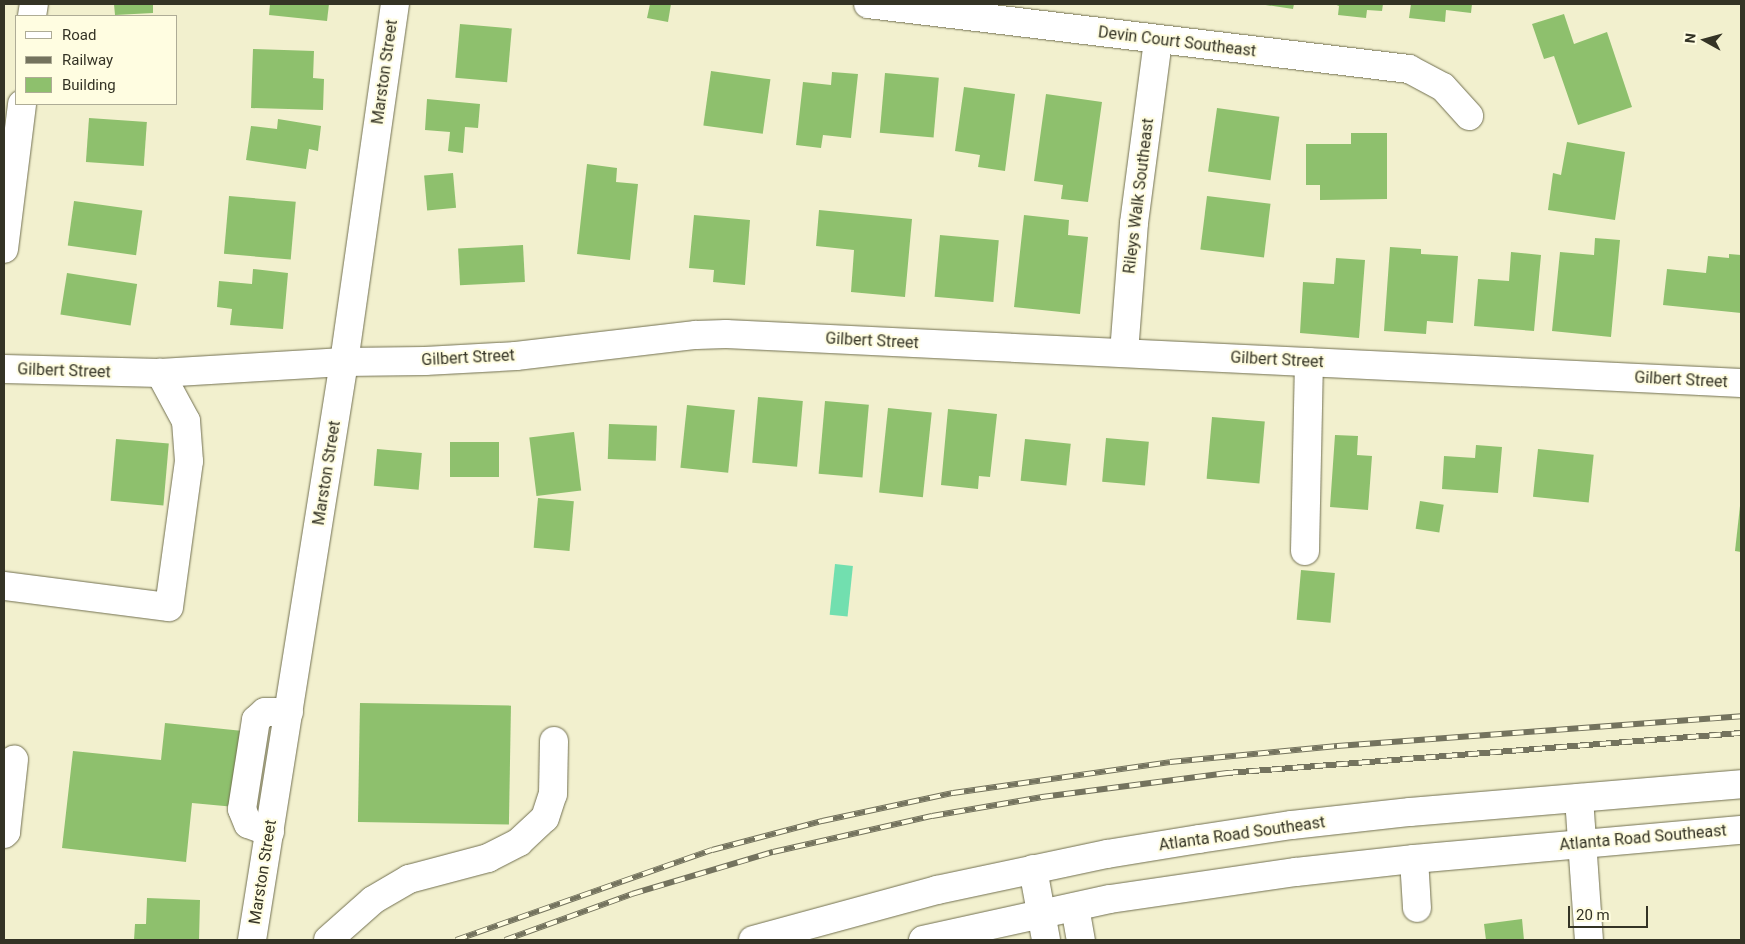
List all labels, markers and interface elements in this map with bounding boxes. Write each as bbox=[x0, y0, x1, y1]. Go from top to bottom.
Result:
legend bbox=[15, 15, 178, 105]
north arrow bbox=[1680, 15, 1730, 65]
street label: Marston Street bbox=[368, 18, 402, 126]
street label: Devin Court Southeast bbox=[1097, 23, 1257, 61]
text: Road bbox=[62, 26, 96, 44]
text: N bbox=[1682, 32, 1699, 44]
text: Railway bbox=[62, 51, 113, 69]
text: Building bbox=[62, 76, 116, 94]
street label: Rileys Walk Southeast bbox=[1120, 117, 1158, 275]
street label: Gilbert Street bbox=[825, 329, 919, 353]
street label: Gilbert Street bbox=[421, 346, 515, 370]
street label: Gilbert Street bbox=[1230, 348, 1324, 372]
street label: Gilbert Street bbox=[17, 360, 111, 382]
street label: Gilbert Street bbox=[1634, 368, 1728, 392]
street label: Marston Street bbox=[309, 419, 345, 527]
street label: Atlanta Road Southeast bbox=[1158, 813, 1326, 855]
street label: Marston Street bbox=[245, 818, 281, 926]
street label: Atlanta Road Southeast bbox=[1559, 821, 1727, 855]
scale bar bbox=[1570, 896, 1650, 928]
text: 20 m bbox=[1576, 906, 1610, 924]

